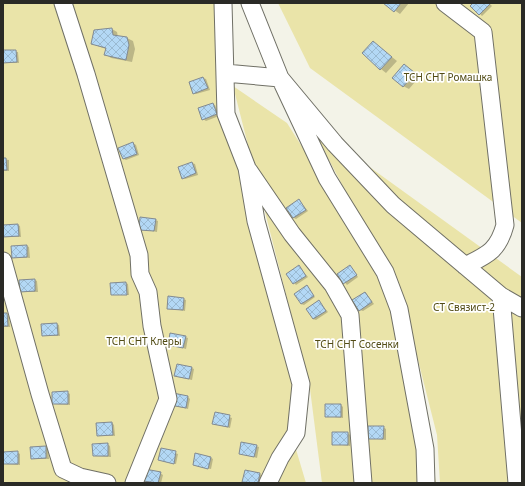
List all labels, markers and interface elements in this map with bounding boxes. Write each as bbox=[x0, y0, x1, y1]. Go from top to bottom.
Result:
park label: ТСН СНТ Ромашка bbox=[404, 70, 492, 84]
park label: СТ Связист-2 bbox=[433, 300, 495, 314]
park label: ТСН СНТ Клеры bbox=[106, 334, 182, 348]
park label: ТСН СНТ Сосенки bbox=[315, 337, 399, 351]

